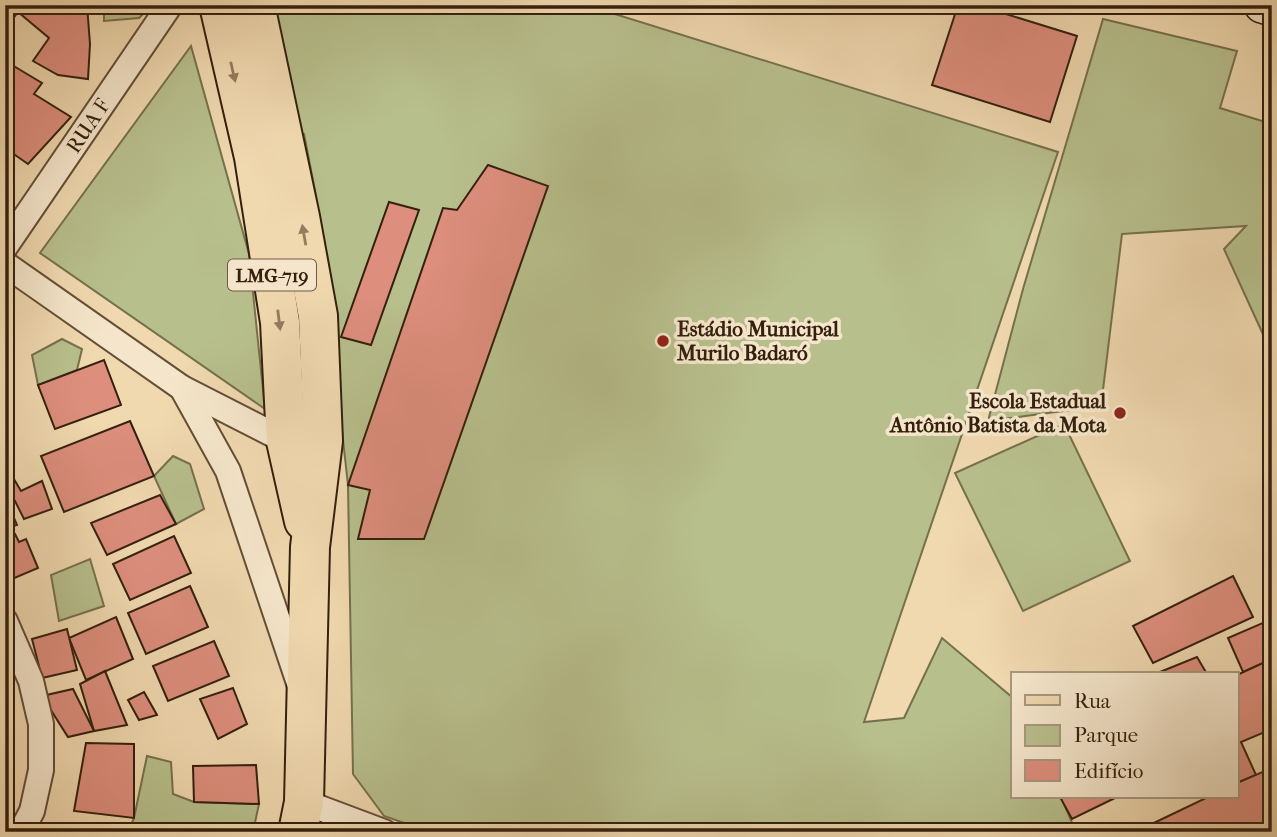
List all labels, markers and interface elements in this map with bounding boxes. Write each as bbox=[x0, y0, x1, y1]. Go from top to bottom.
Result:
one-way arrow bbox=[228, 61, 239, 83]
street label: RUA F bbox=[61, 94, 115, 158]
one-way arrow bbox=[298, 224, 309, 246]
road number: LMG-719 bbox=[228, 260, 316, 290]
one-way arrow bbox=[273, 309, 284, 331]
place label: Estádio Municipal Murilo Badaró bbox=[676, 317, 839, 365]
marker: Estádio Municipal Murilo Badaró bbox=[655, 333, 671, 349]
place label: Escola Estadual Antônio Batista da Mota bbox=[888, 389, 1107, 437]
marker: Escola Estadual Antônio Batista da Mota bbox=[1112, 405, 1128, 421]
legend bbox=[1011, 672, 1238, 798]
text: Rua bbox=[1074, 689, 1111, 713]
text: Parque bbox=[1074, 723, 1138, 747]
text: Edifício bbox=[1074, 759, 1143, 783]

